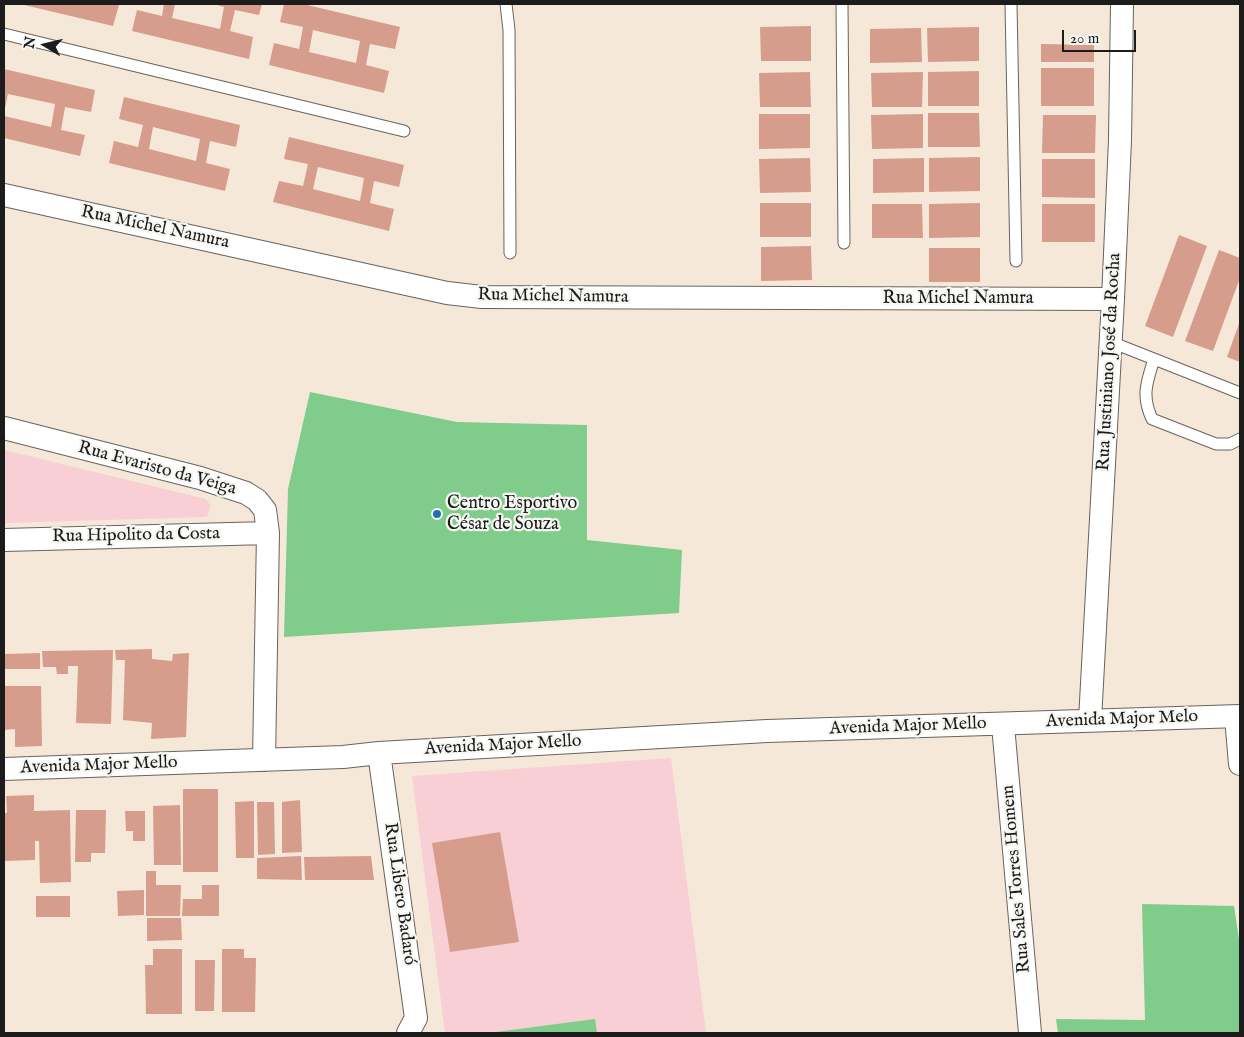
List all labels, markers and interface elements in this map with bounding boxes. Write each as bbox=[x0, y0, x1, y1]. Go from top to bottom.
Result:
north arrow bbox=[20, 20, 70, 70]
scale bar bbox=[1064, 20, 1138, 52]
text: 20 m bbox=[1070, 29, 1099, 48]
text: N bbox=[20, 35, 40, 50]
street label: Rua Michel Namura bbox=[79, 202, 231, 254]
street label: Rua Justiniano José da Rocha bbox=[1094, 252, 1126, 472]
street label: Rua Michel Namura bbox=[477, 285, 629, 309]
street label: Rua Michel Namura bbox=[882, 288, 1034, 310]
street label: Rua Evaristo da Veiga bbox=[75, 437, 239, 501]
place label: Centro Esportivo César de Souza bbox=[447, 493, 577, 536]
marker: Centro Esportivo César de Souza bbox=[431, 508, 443, 520]
street label: Rua Hipolito da Costa bbox=[52, 524, 220, 548]
street label: Avenida Major Melo bbox=[1046, 707, 1198, 733]
street label: Avenida Major Mello bbox=[829, 713, 987, 741]
street label: Avenida Major Mello bbox=[424, 731, 582, 761]
street label: Avenida Major Mello bbox=[20, 752, 178, 780]
street label: Rua Sales Torres Homem bbox=[998, 784, 1036, 974]
street label: Rua Libero Badaró bbox=[378, 821, 420, 967]

